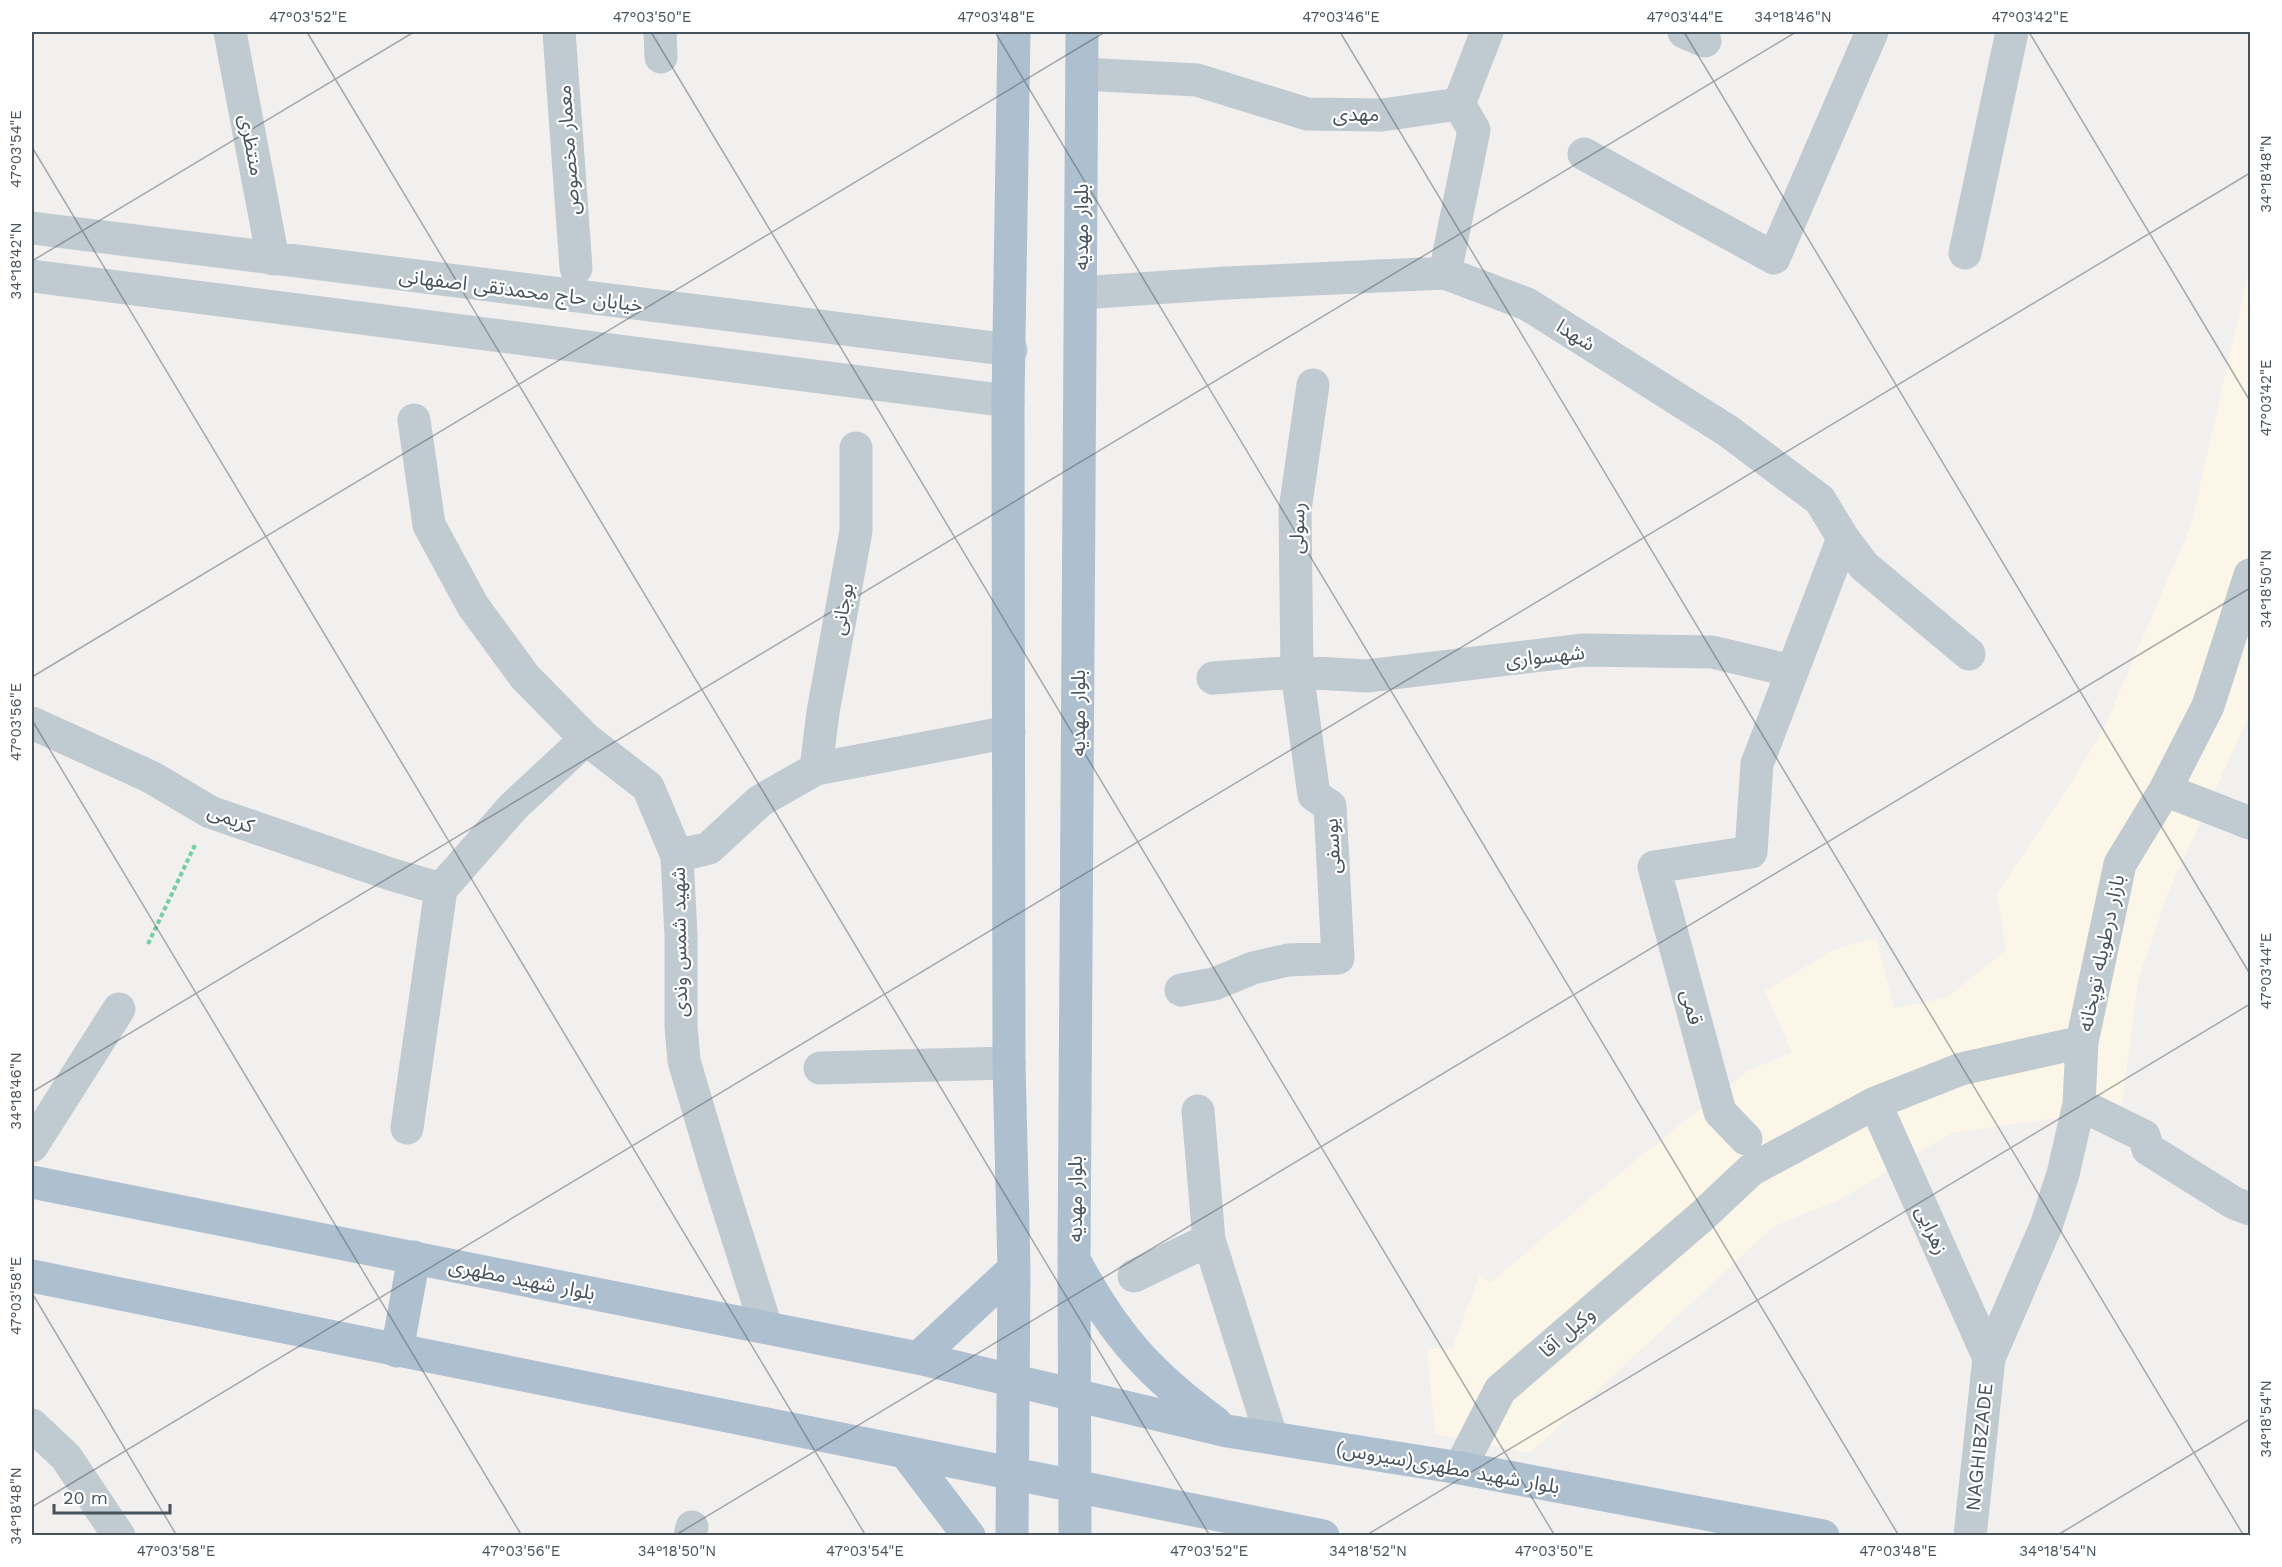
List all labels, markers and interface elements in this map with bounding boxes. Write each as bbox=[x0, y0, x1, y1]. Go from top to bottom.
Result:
text: 47°03'52"E bbox=[269, 8, 347, 26]
text: 47°03'50"E bbox=[613, 8, 691, 26]
text: 47°03'48"E bbox=[957, 8, 1035, 26]
text: 47°03'46"E bbox=[1302, 8, 1380, 26]
text: 47°03'44"E bbox=[1647, 8, 1723, 26]
text: 34°18'46"N bbox=[1754, 8, 1832, 26]
text: 47°03'42"E bbox=[1991, 8, 2069, 26]
street label: معمار مخصوص bbox=[551, 84, 585, 216]
street label: مهدی bbox=[1333, 102, 1379, 126]
text: 47°03'54"E bbox=[7, 110, 25, 188]
street label: منتظری bbox=[234, 112, 270, 178]
text: 34°18'48"N bbox=[2257, 135, 2275, 213]
street label: بلوار مهدیه bbox=[1069, 184, 1093, 270]
text: 34°18'42"N bbox=[7, 222, 25, 300]
street label: خیابان حاج محمدتقی اصفهانی bbox=[397, 263, 644, 320]
street label: شهدا bbox=[1552, 314, 1600, 356]
text: 47°03'42"E bbox=[2257, 359, 2275, 437]
street label: رسولی bbox=[1284, 502, 1310, 554]
text: 34°18'50"N bbox=[2257, 550, 2275, 628]
street label: بوجانی bbox=[826, 581, 858, 637]
street label: شهسواری bbox=[1504, 640, 1586, 672]
street label: بلوار مهدیه bbox=[1066, 670, 1090, 756]
text: 47°03'56"E bbox=[7, 683, 25, 761]
street label: کریمی bbox=[204, 798, 258, 838]
street label: یوسفی bbox=[1319, 818, 1345, 874]
street label: شهید شمس وندی bbox=[666, 867, 692, 1017]
street label: بازار درطویله توپخانه bbox=[2073, 872, 2130, 1034]
text: 47°03'44"E bbox=[2257, 933, 2275, 1009]
street label: قمی bbox=[1676, 987, 1708, 1027]
text: 34°18'46"N bbox=[7, 1052, 25, 1130]
street label: بلوار مهدیه bbox=[1063, 1156, 1087, 1242]
street label: زهرایی bbox=[1911, 1202, 1953, 1258]
street label: بلوار شهید مطهری bbox=[447, 1253, 597, 1305]
text: 47°03'58"E bbox=[7, 1257, 25, 1335]
street label: وکیل آقا bbox=[1534, 1301, 1600, 1363]
text: 34°18'54"N bbox=[2257, 1380, 2275, 1458]
street label: NAGHIBZADE bbox=[1960, 1382, 1998, 1512]
street label: بلوار شهید مطهری(سیروس) bbox=[1334, 1436, 1562, 1498]
text: 34°18'48"N bbox=[7, 1467, 25, 1545]
scale bar bbox=[54, 1477, 170, 1515]
text: 20 m bbox=[63, 1487, 108, 1508]
text: 47°03'58"E bbox=[137, 1542, 215, 1560]
text: 47°03'56"E bbox=[482, 1542, 560, 1560]
text: 34°18'50"N bbox=[638, 1542, 716, 1560]
text: 47°03'54"E bbox=[826, 1542, 904, 1560]
text: 47°03'52"E bbox=[1170, 1542, 1248, 1560]
text: 34°18'52"N bbox=[1329, 1542, 1407, 1560]
text: 47°03'50"E bbox=[1515, 1542, 1593, 1560]
text: 47°03'48"E bbox=[1859, 1542, 1937, 1560]
text: 34°18'54"N bbox=[2019, 1542, 2097, 1560]

